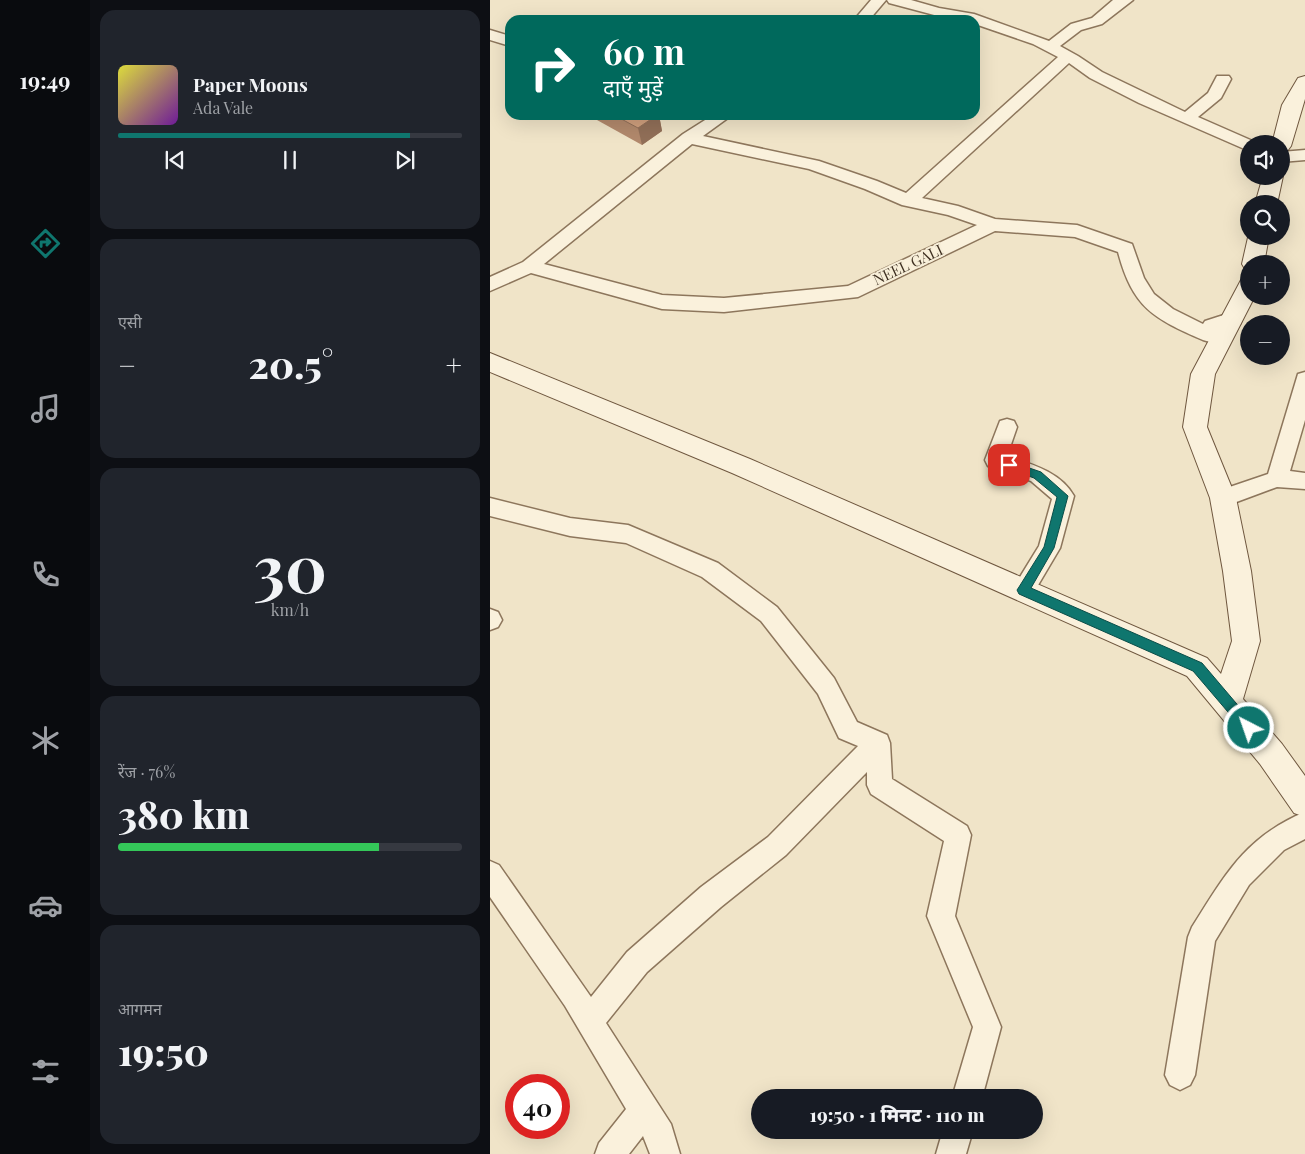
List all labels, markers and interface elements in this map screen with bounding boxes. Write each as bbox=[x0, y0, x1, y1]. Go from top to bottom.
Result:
text: 60 m bbox=[603, 27, 685, 74]
icon: right bbox=[520, 35, 585, 100]
text: 19:49 bbox=[20, 65, 70, 95]
text: Paper Moons bbox=[193, 71, 308, 97]
text: दाएँ मुड़ें bbox=[603, 72, 663, 102]
text: Ada Vale bbox=[193, 97, 253, 118]
map controls bbox=[1240, 135, 1290, 365]
button: sound bbox=[1240, 135, 1290, 185]
icon: previous bbox=[161, 146, 189, 174]
icon: pause bbox=[276, 146, 304, 174]
icon: next bbox=[391, 146, 419, 174]
button: search bbox=[1240, 195, 1290, 245]
icon: directions bbox=[28, 226, 63, 261]
street label: NEEL GALI bbox=[869, 239, 946, 289]
button: + bbox=[1240, 255, 1290, 305]
text: एसी bbox=[118, 311, 142, 332]
button: − bbox=[1240, 315, 1290, 365]
text: 20.5° bbox=[248, 338, 333, 389]
text: − bbox=[118, 346, 136, 383]
text: + bbox=[446, 346, 462, 383]
icon: music bbox=[28, 391, 63, 426]
pin bbox=[988, 444, 1030, 486]
icon: arrive bbox=[995, 451, 1023, 479]
text: 30 bbox=[253, 523, 327, 609]
icon: phone bbox=[28, 557, 63, 592]
text: km/h bbox=[271, 599, 309, 620]
position arrow bbox=[1222, 701, 1274, 753]
icon: climate bbox=[28, 723, 63, 758]
text: रेंज · 76% bbox=[118, 761, 175, 782]
text: 380 km bbox=[118, 788, 250, 839]
icon: car bbox=[28, 888, 63, 923]
text: आगमन bbox=[118, 998, 162, 1019]
text: 19:50 bbox=[118, 1025, 209, 1076]
icon: filters bbox=[28, 1054, 63, 1089]
speed limit sign: 40 bbox=[505, 1074, 570, 1139]
text: 19:50 · 1 मिनट · 110 m bbox=[810, 1101, 984, 1127]

